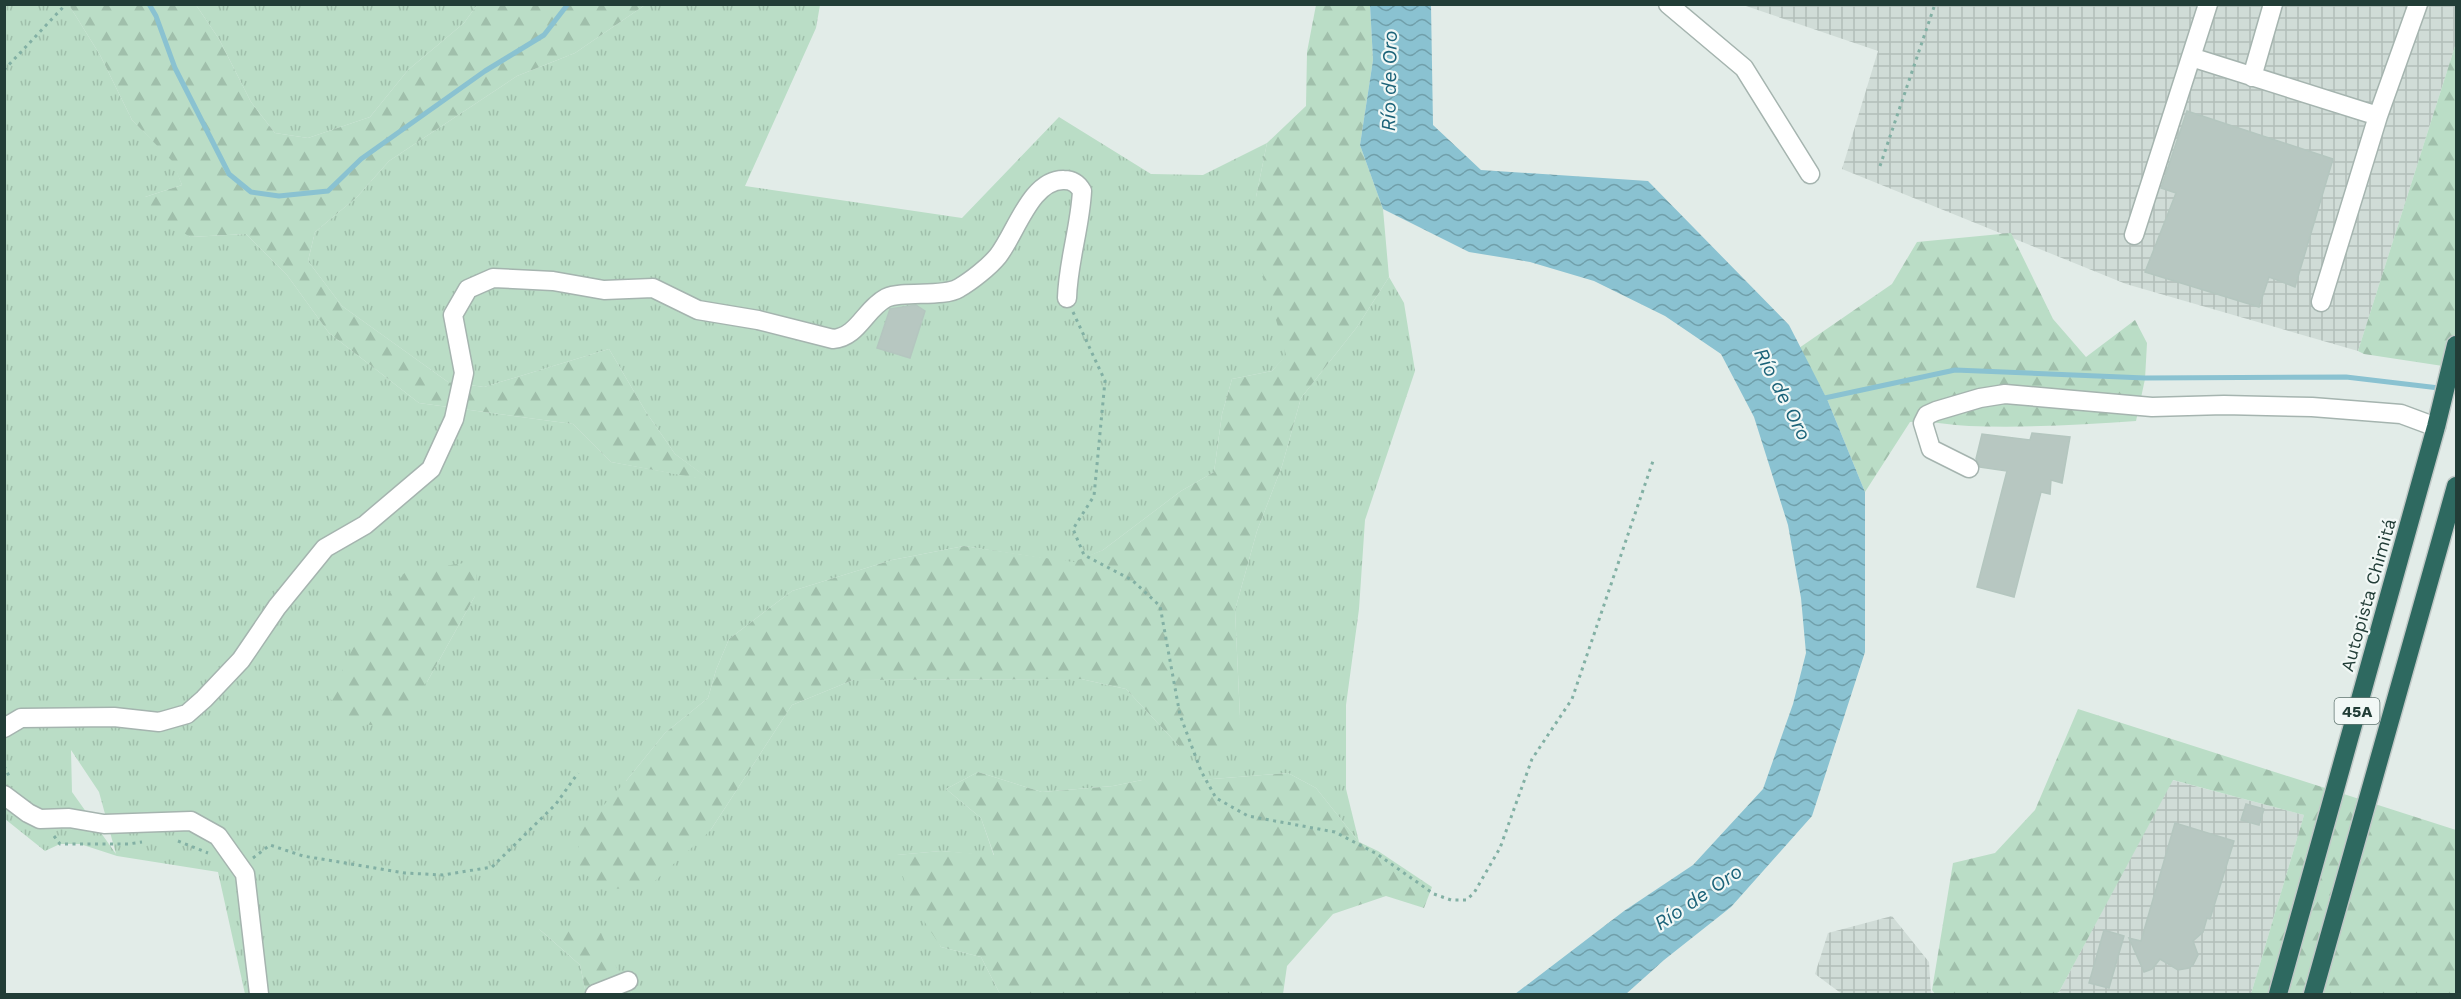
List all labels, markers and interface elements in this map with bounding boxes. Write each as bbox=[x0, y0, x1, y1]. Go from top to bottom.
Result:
water label: Río de Oro bbox=[1376, 30, 1402, 132]
water label: Río de Oro bbox=[1749, 344, 1817, 444]
street label: Autopista Chimitá bbox=[2336, 516, 2400, 674]
road number: 45A bbox=[2334, 698, 2380, 724]
water label: Río de Oro bbox=[1649, 859, 1747, 935]

